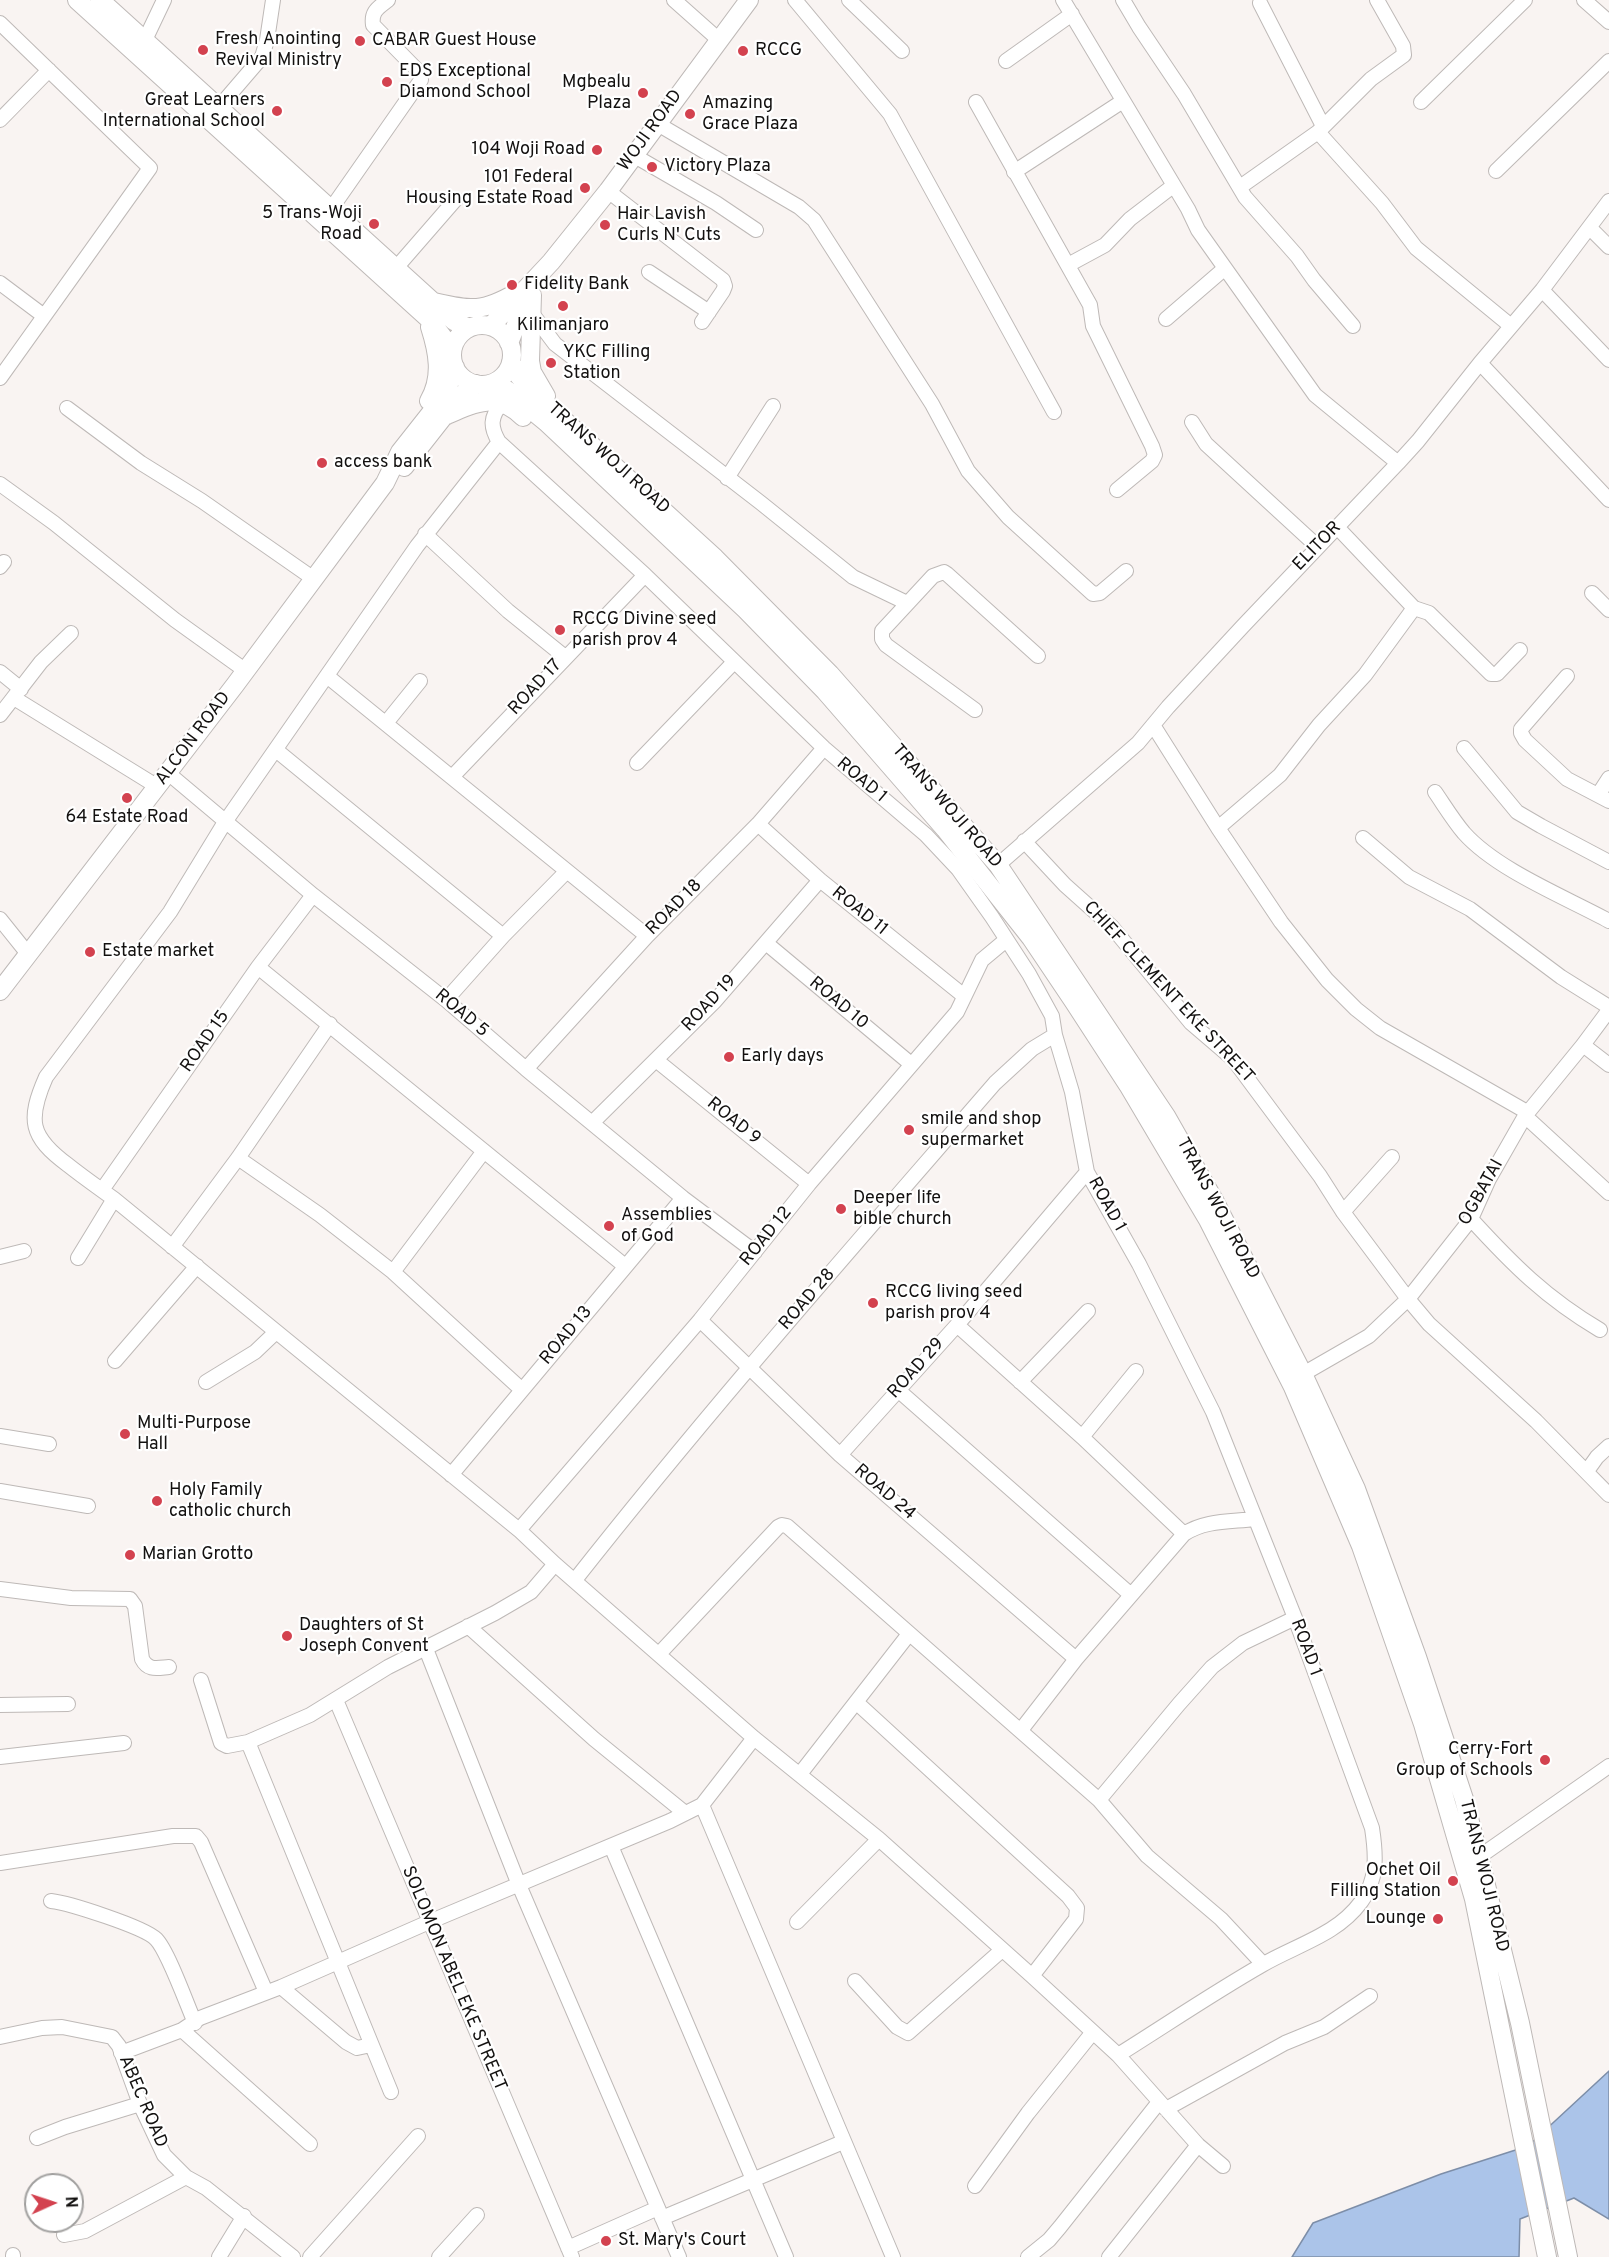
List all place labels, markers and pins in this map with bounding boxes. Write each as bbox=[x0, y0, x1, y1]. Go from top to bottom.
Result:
place label: Fresh Anointing Revival Ministry bbox=[215, 29, 342, 72]
place label: CABAR Guest House bbox=[372, 30, 536, 52]
marker: CABAR Guest House bbox=[353, 34, 367, 48]
place label: RCCG bbox=[755, 40, 802, 62]
marker: Fresh Anointing Revival Ministry bbox=[196, 43, 210, 57]
marker: RCCG bbox=[736, 44, 750, 58]
place label: EDS Exceptional Diamond School bbox=[399, 61, 531, 104]
place label: Mgbealu Plaza bbox=[562, 72, 631, 115]
marker: EDS Exceptional Diamond School bbox=[380, 75, 394, 89]
marker: Mgbealu Plaza bbox=[636, 86, 650, 100]
place label: Great Learners International School bbox=[103, 90, 265, 132]
place label: Amazing Grace Plaza bbox=[702, 93, 798, 136]
marker: Great Learners International School bbox=[270, 104, 284, 118]
marker: Amazing Grace Plaza bbox=[683, 107, 697, 121]
place label: 104 Woji Road bbox=[471, 139, 585, 161]
marker: 104 Woji Road bbox=[590, 143, 604, 157]
place label: Victory Plaza bbox=[664, 156, 771, 178]
marker: Victory Plaza bbox=[645, 160, 659, 174]
place label: 101 Federal Housing Estate Road bbox=[406, 167, 573, 210]
marker: 101 Federal Housing Estate Road bbox=[578, 181, 592, 195]
place label: 5 Trans-Woji Road bbox=[262, 203, 362, 246]
place label: Hair Lavish Curls N' Cuts bbox=[617, 204, 721, 246]
marker: 5 Trans-Woji Road bbox=[367, 217, 381, 231]
marker: Hair Lavish Curls N' Cuts bbox=[598, 218, 612, 232]
place label: Fidelity Bank bbox=[524, 274, 629, 296]
marker: Fidelity Bank bbox=[505, 278, 519, 292]
marker: Kilimanjaro bbox=[556, 299, 570, 313]
place label: Kilimanjaro bbox=[517, 315, 609, 337]
place label: YKC Filling Station bbox=[563, 342, 650, 385]
marker: YKC Filling Station bbox=[544, 356, 558, 370]
place label: access bank bbox=[334, 452, 432, 474]
marker: access bank bbox=[315, 456, 329, 470]
place label: RCCG Divine seed parish prov 4 bbox=[572, 609, 717, 652]
marker: RCCG Divine seed parish prov 4 bbox=[553, 623, 567, 637]
marker: 64 Estate Road bbox=[120, 791, 134, 805]
place label: 64 Estate Road bbox=[66, 807, 188, 829]
place label: Estate market bbox=[102, 941, 214, 963]
marker: Estate market bbox=[83, 945, 97, 959]
place label: Early days bbox=[741, 1046, 824, 1068]
marker: Early days bbox=[722, 1050, 736, 1064]
place label: smile and shop supermarket bbox=[921, 1109, 1041, 1152]
marker: smile and shop supermarket bbox=[902, 1123, 916, 1137]
place label: Deeper life bible church bbox=[853, 1188, 952, 1230]
marker: Deeper life bible church bbox=[834, 1202, 848, 1216]
place label: Assemblies of God bbox=[621, 1205, 712, 1248]
marker: Assemblies of God bbox=[602, 1219, 616, 1233]
place label: RCCG living seed parish prov 4 bbox=[885, 1282, 1023, 1324]
marker: RCCG living seed parish prov 4 bbox=[866, 1296, 880, 1310]
place label: Multi-Purpose Hall bbox=[137, 1413, 251, 1456]
marker: Multi-Purpose Hall bbox=[118, 1427, 132, 1441]
place label: Holy Family catholic church bbox=[169, 1480, 292, 1522]
marker: Holy Family catholic church bbox=[150, 1494, 164, 1508]
place label: Marian Grotto bbox=[142, 1544, 253, 1566]
marker: Marian Grotto bbox=[123, 1548, 137, 1562]
place label: Daughters of St Joseph Convent bbox=[299, 1615, 429, 1658]
marker: Daughters of St Joseph Convent bbox=[280, 1629, 294, 1643]
place label: Cerry-Fort Group of Schools bbox=[1396, 1739, 1533, 1782]
marker: Cerry-Fort Group of Schools bbox=[1538, 1753, 1552, 1767]
place label: Ochet Oil Filling Station bbox=[1330, 1860, 1441, 1902]
marker: Ochet Oil Filling Station bbox=[1446, 1874, 1460, 1888]
place label: Lounge bbox=[1366, 1908, 1426, 1930]
marker: Lounge bbox=[1431, 1912, 1445, 1926]
place label: St. Mary's Court bbox=[618, 2230, 746, 2252]
marker: St. Mary's Court bbox=[599, 2234, 613, 2248]

